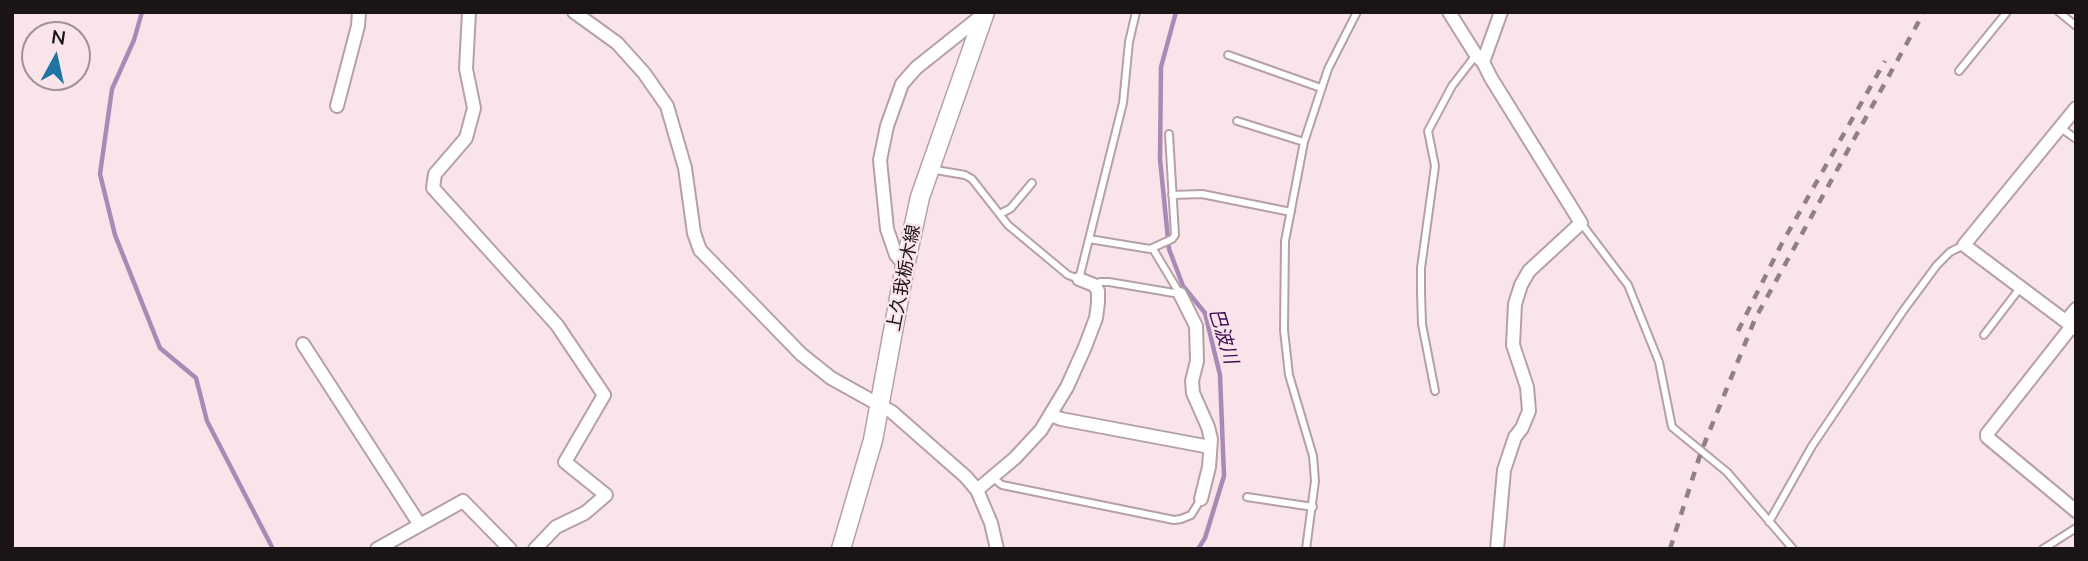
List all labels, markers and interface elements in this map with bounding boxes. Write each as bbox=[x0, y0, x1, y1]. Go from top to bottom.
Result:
north arrow bbox=[21, 21, 91, 91]
text: N bbox=[50, 24, 67, 50]
street label: 上久我栃木線 bbox=[883, 223, 925, 333]
water label: 巴波川 bbox=[1204, 305, 1242, 367]

